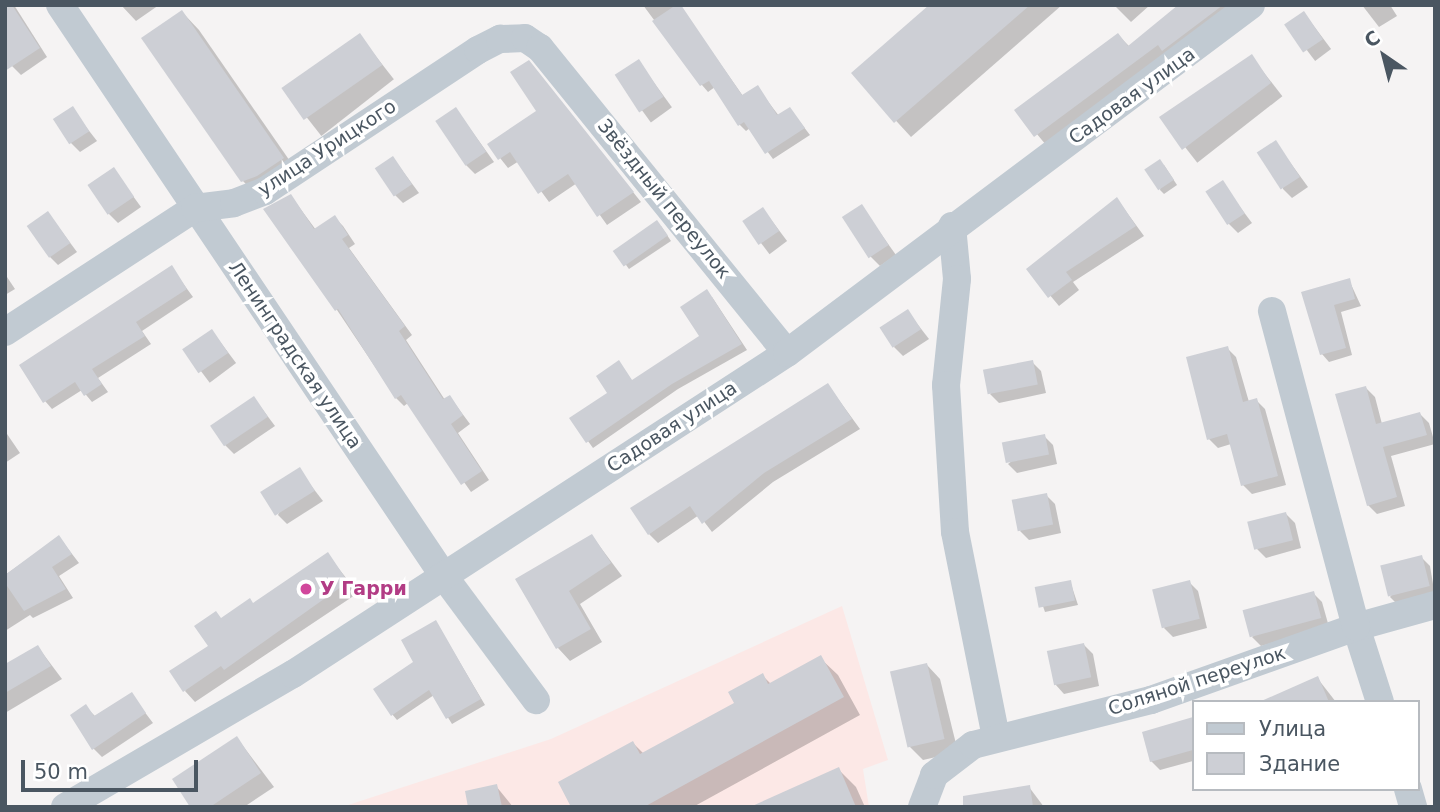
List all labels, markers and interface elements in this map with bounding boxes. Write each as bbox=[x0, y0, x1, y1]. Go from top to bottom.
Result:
north arrow bbox=[1349, 21, 1419, 91]
text: С bbox=[1360, 26, 1384, 52]
street label: Садовая улица bbox=[1065, 43, 1199, 149]
street label: улица Урицкого bbox=[254, 95, 400, 201]
street label: Звёздный переулок bbox=[593, 115, 735, 283]
street label: Ленинградская улица bbox=[224, 257, 366, 453]
street label: Садовая улица bbox=[603, 377, 741, 477]
place label: У Гарри bbox=[320, 578, 407, 600]
marker: У Гарри bbox=[298, 581, 314, 597]
street label: Соляной переулок bbox=[1105, 642, 1289, 720]
legend bbox=[1192, 700, 1419, 791]
text: Улица bbox=[1259, 717, 1326, 741]
scale bar bbox=[24, 746, 201, 790]
text: Здание bbox=[1259, 752, 1340, 776]
text: 50 m bbox=[34, 760, 88, 784]

